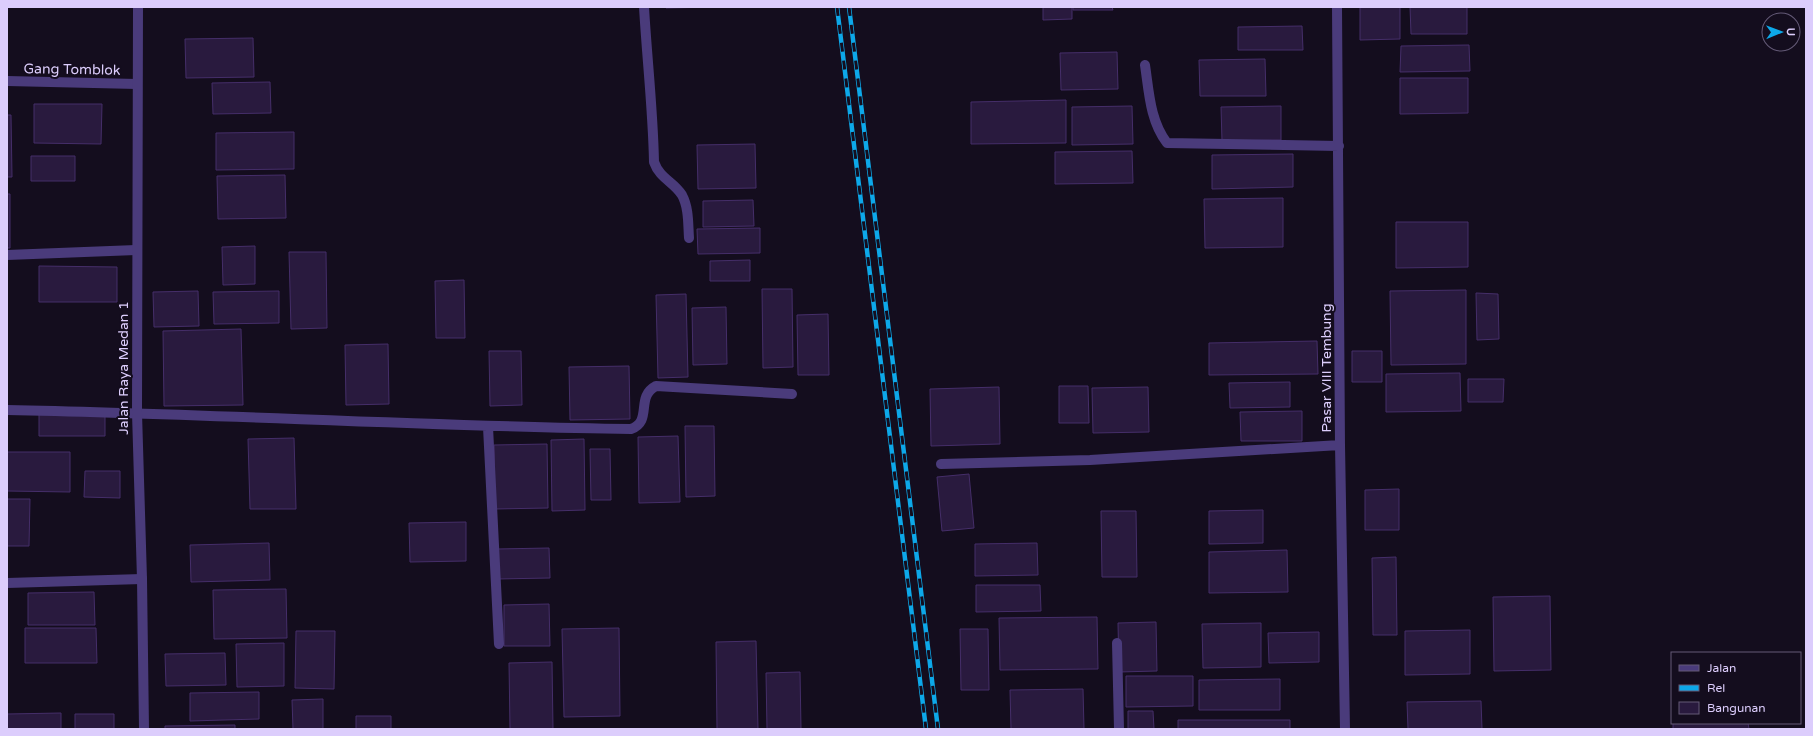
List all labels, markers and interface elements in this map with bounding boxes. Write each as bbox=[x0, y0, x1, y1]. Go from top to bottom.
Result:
north arrow bbox=[1761, 12, 1801, 52]
text: U bbox=[1784, 28, 1797, 36]
street label: Gang Tomblok bbox=[23, 60, 121, 79]
street label: Jalan Raya Medan 1 bbox=[115, 301, 132, 435]
street label: Pasar VIII Tembung bbox=[1318, 304, 1335, 432]
legend bbox=[1671, 652, 1801, 724]
text: Jalan bbox=[1707, 661, 1736, 675]
text: Rel bbox=[1707, 681, 1725, 695]
text: Bangunan bbox=[1707, 701, 1766, 715]

